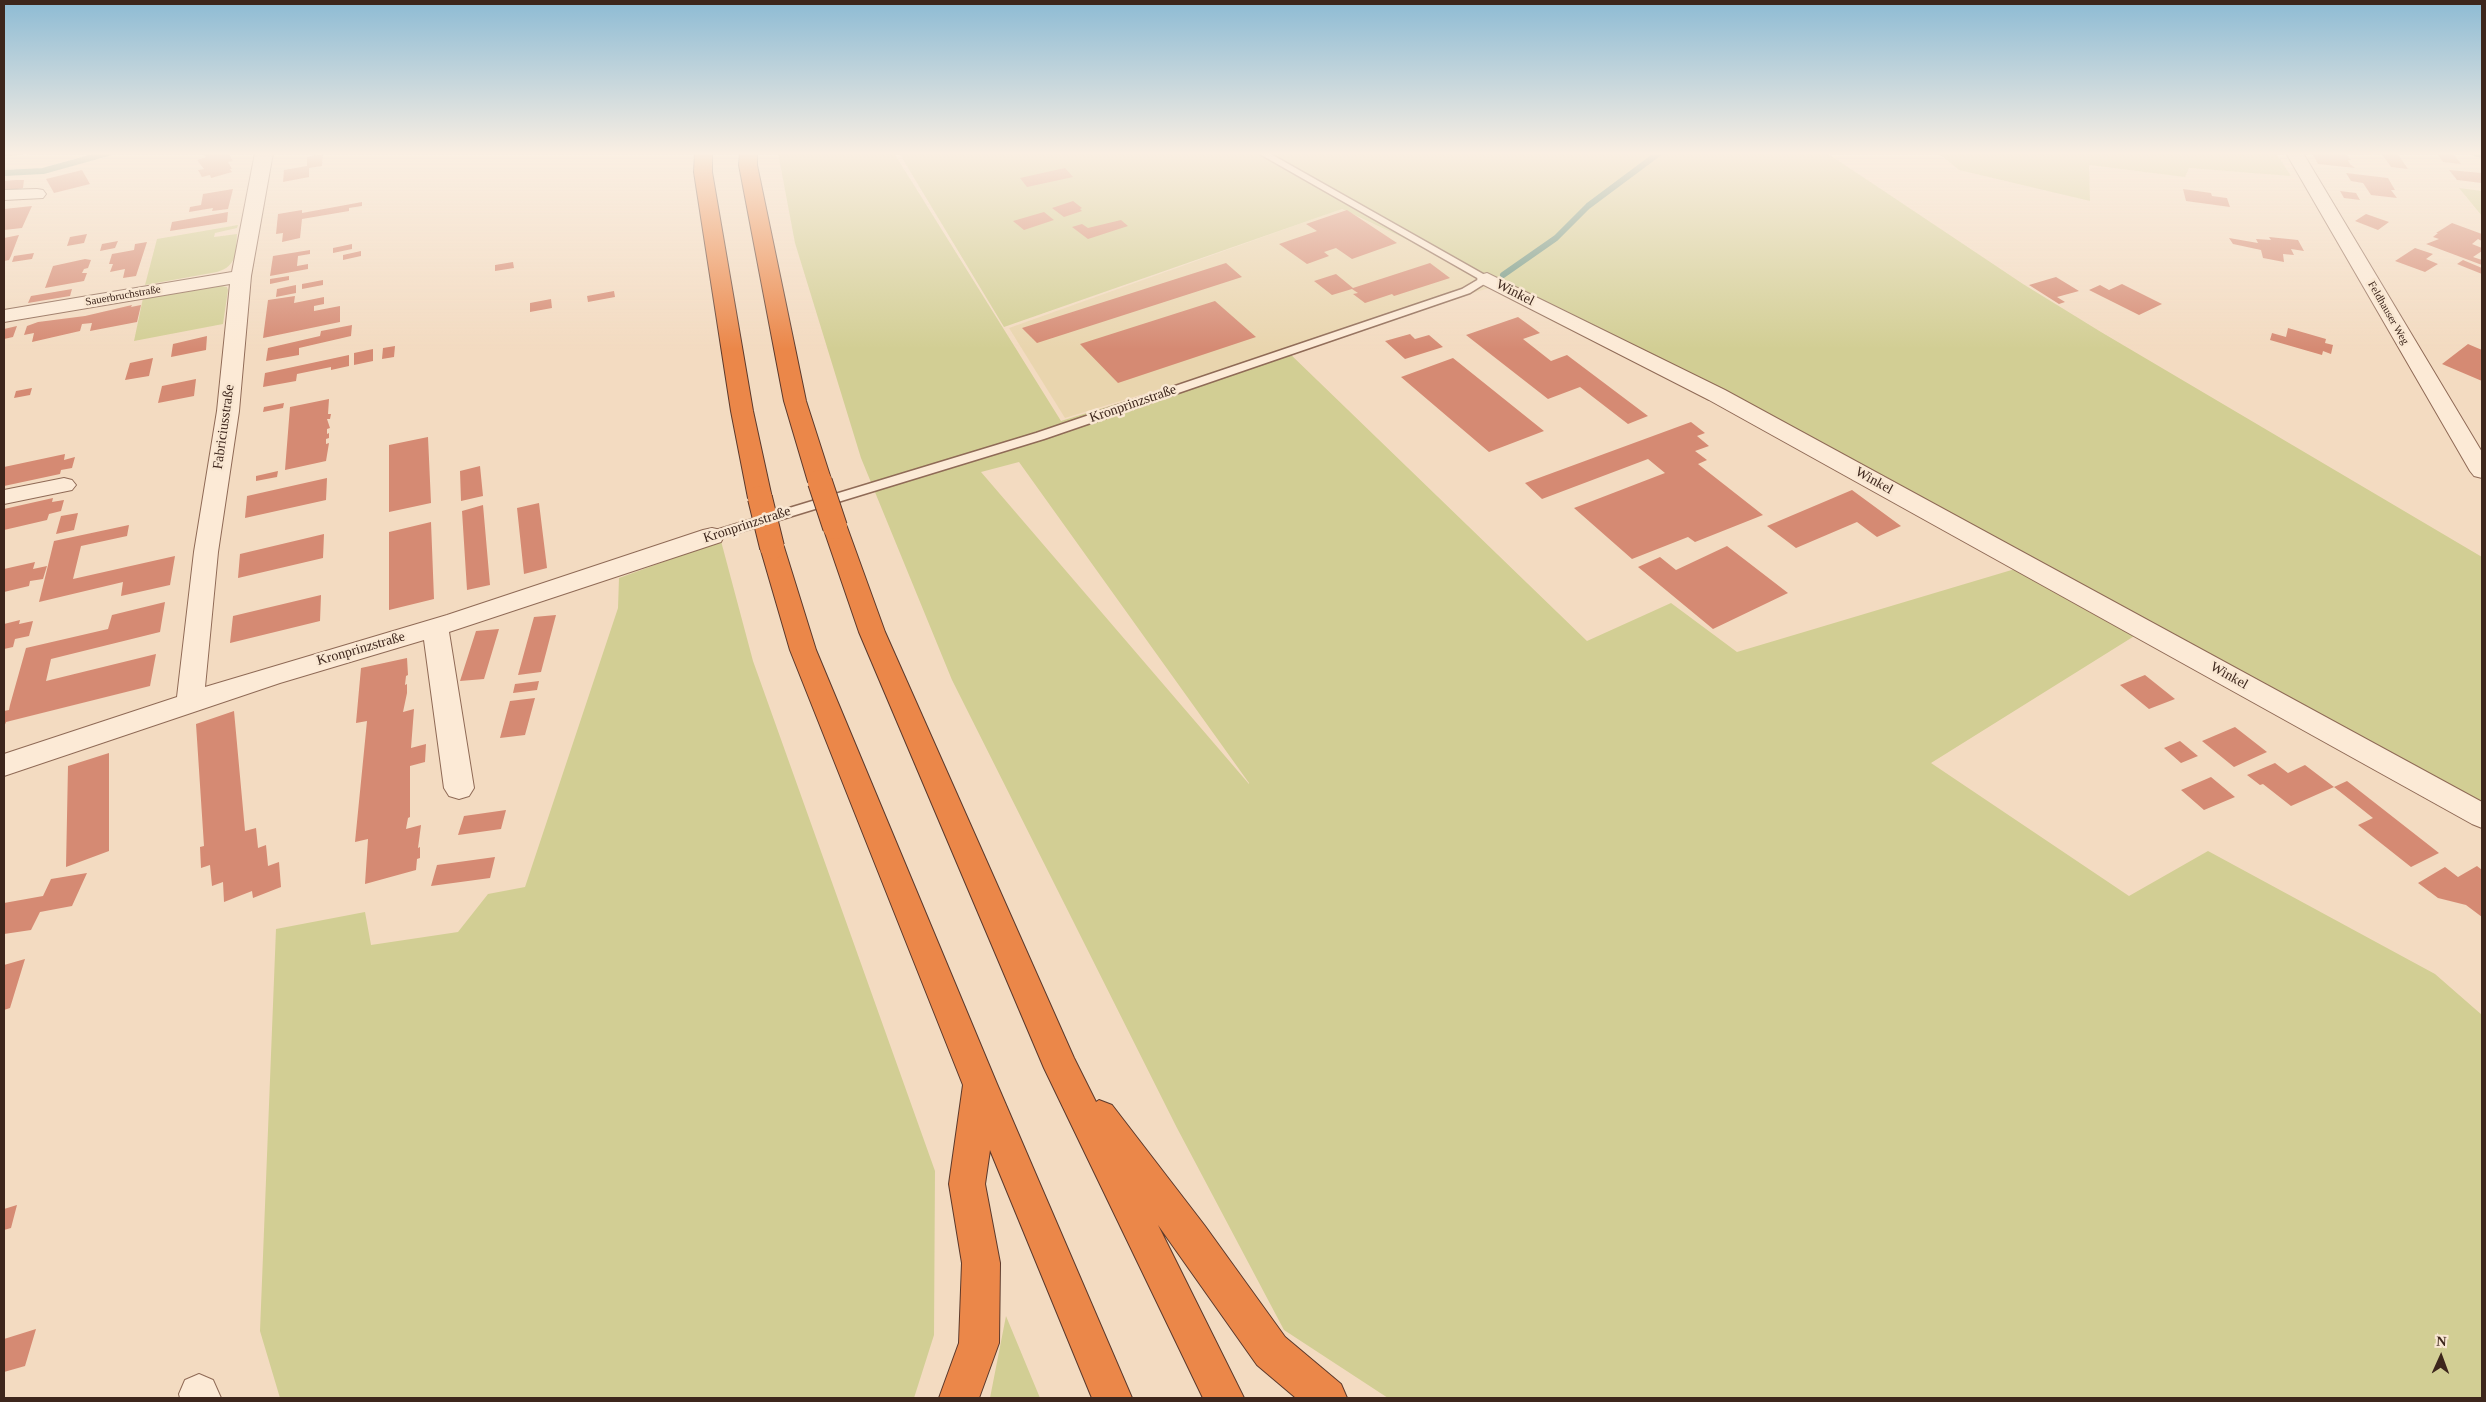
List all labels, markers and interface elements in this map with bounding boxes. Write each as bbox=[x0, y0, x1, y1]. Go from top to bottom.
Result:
street label: Winkel bbox=[1493, 276, 1537, 310]
street label: Feldhauser Weg bbox=[2365, 279, 2411, 347]
street label: Sauerbruchstraße bbox=[84, 283, 162, 309]
street label: Kronprinzstraße bbox=[1087, 381, 1179, 427]
street label: Fabriciusstraße bbox=[210, 383, 238, 471]
street label: Winkel bbox=[1852, 464, 1896, 498]
street label: Kronprinzstraße bbox=[701, 503, 793, 547]
street label: Kronprinzstraße bbox=[315, 628, 407, 670]
street label: Winkel bbox=[2207, 659, 2251, 693]
north arrow bbox=[2416, 1332, 2466, 1382]
text: N bbox=[2436, 1334, 2447, 1349]

